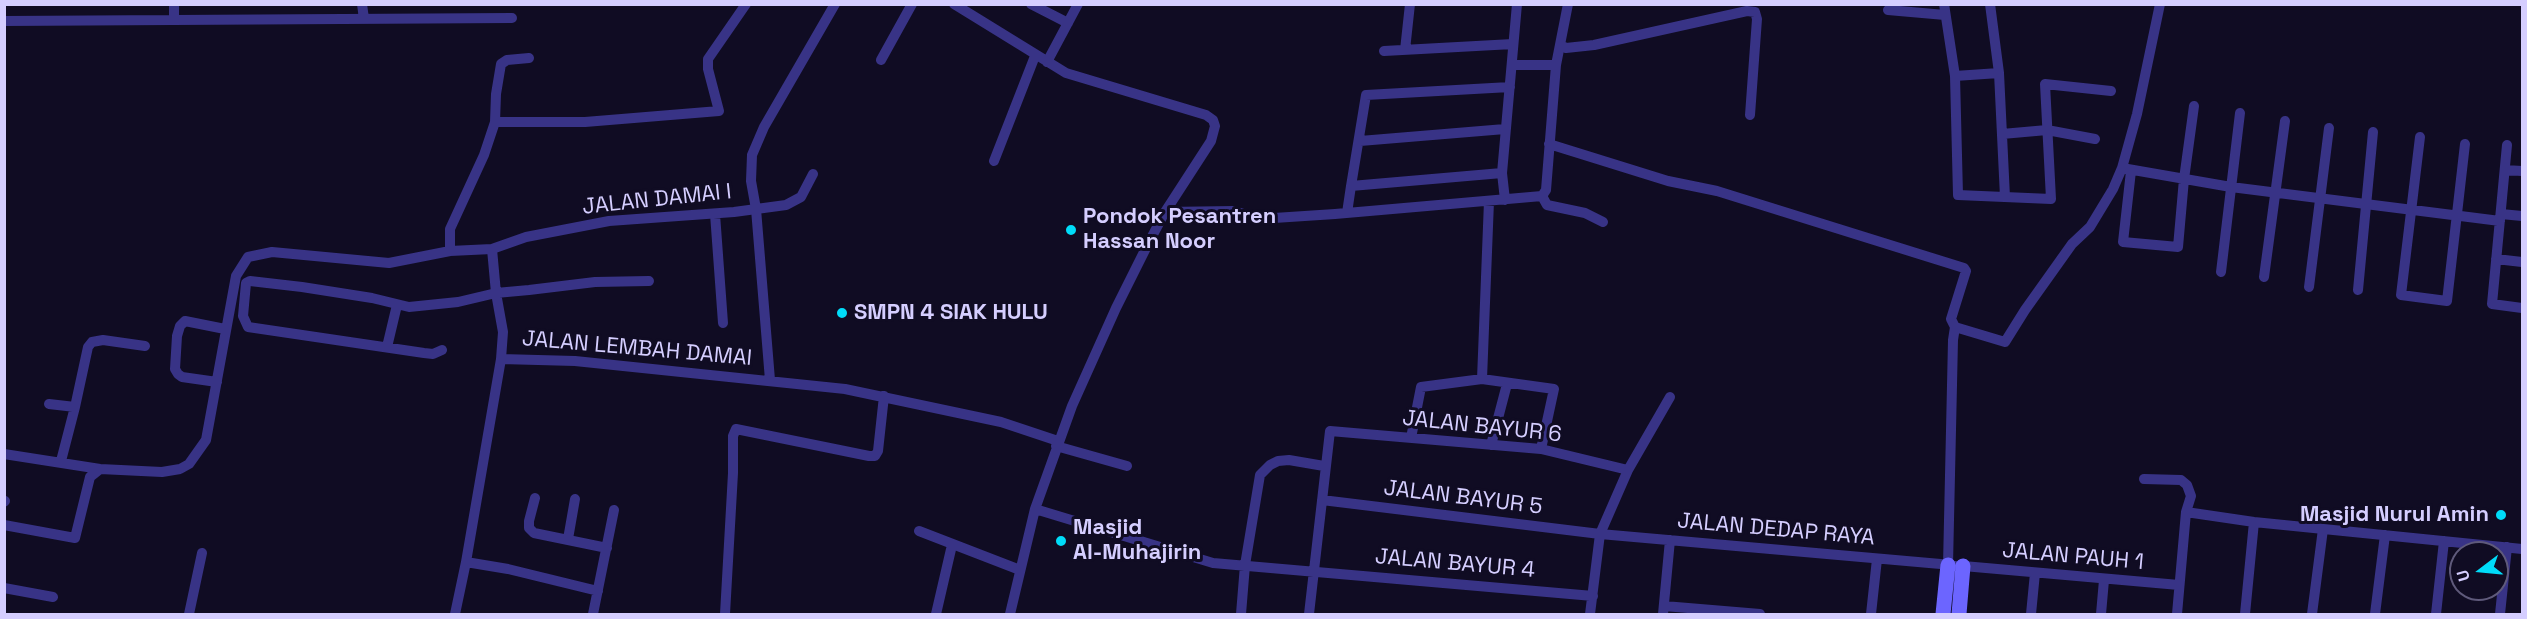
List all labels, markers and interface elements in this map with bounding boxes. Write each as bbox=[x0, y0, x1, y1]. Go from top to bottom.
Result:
street label: JALAN DAMAI I bbox=[581, 179, 733, 221]
place label: Pondok Pesantren Hassan Noor bbox=[1083, 204, 1276, 255]
marker: Pondok Pesantren Hassan Noor bbox=[1064, 223, 1078, 237]
place label: SMPN 4 SIAK HULU bbox=[854, 300, 1048, 326]
marker: SMPN 4 SIAK HULU bbox=[835, 306, 849, 320]
street label: JALAN LEMBAH DAMAI bbox=[521, 326, 753, 372]
street label: JALAN BAYUR 6 bbox=[1401, 406, 1563, 448]
street label: JALAN BAYUR 5 bbox=[1382, 475, 1544, 521]
place label: Masjid Nurul Amin bbox=[2300, 502, 2489, 528]
street label: JALAN DEDAP RAYA bbox=[1676, 508, 1876, 552]
marker: Masjid Nurul Amin bbox=[2494, 508, 2508, 522]
place label: Masjid Al-Muhajirin bbox=[1073, 515, 1201, 566]
marker: Masjid Al-Muhajirin bbox=[1054, 534, 1068, 548]
street label: JALAN PAUH 1 bbox=[2001, 538, 2145, 576]
north arrow bbox=[2449, 541, 2509, 601]
street label: JALAN BAYUR 4 bbox=[1374, 544, 1536, 584]
text: U bbox=[2452, 567, 2475, 584]

